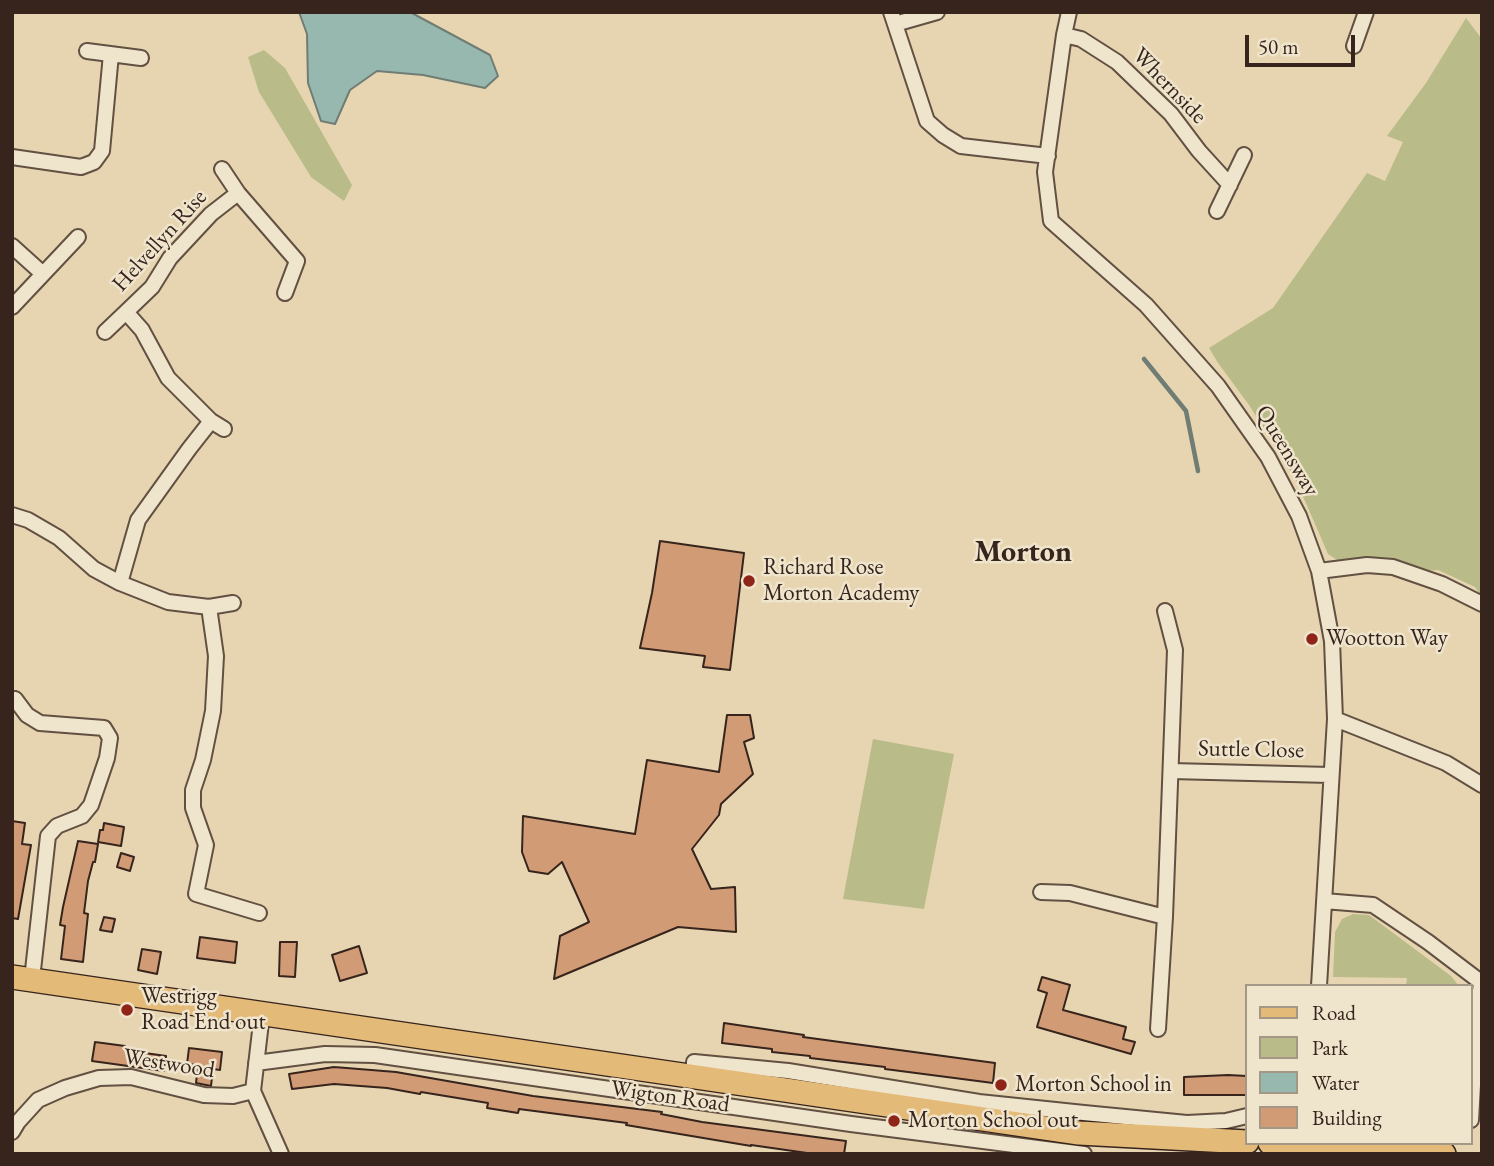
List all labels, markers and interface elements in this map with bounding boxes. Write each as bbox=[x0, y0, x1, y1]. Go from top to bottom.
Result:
scale bar bbox=[1249, 21, 1359, 65]
text: 50 m bbox=[1258, 33, 1299, 60]
street label: Whernside bbox=[1126, 42, 1212, 130]
street label: Helvellyn Rise bbox=[107, 184, 213, 298]
street label: Queensway bbox=[1249, 400, 1325, 502]
district label: Morton bbox=[974, 535, 1072, 571]
place label: Richard Rose Morton Academy bbox=[763, 554, 919, 608]
marker: Richard Rose Morton Academy bbox=[741, 573, 757, 589]
place label: Wootton Way bbox=[1326, 625, 1448, 653]
marker: Wootton Way bbox=[1304, 631, 1320, 647]
street label: Suttle Close bbox=[1198, 735, 1304, 765]
place label: Westrigg Road End out bbox=[141, 983, 266, 1037]
legend bbox=[1246, 984, 1473, 1145]
text: Road bbox=[1312, 999, 1356, 1026]
marker: Westrigg Road End out bbox=[119, 1002, 135, 1018]
text: Park bbox=[1312, 1034, 1348, 1061]
street label: Westwood bbox=[121, 1043, 217, 1085]
text: Water bbox=[1312, 1069, 1359, 1096]
place label: Morton School in bbox=[1015, 1071, 1172, 1099]
street label: Wigton Road bbox=[609, 1075, 731, 1119]
marker: Morton School in bbox=[993, 1077, 1009, 1093]
text: Building bbox=[1312, 1104, 1382, 1131]
place label: Morton School out bbox=[908, 1107, 1078, 1135]
marker: Morton School out bbox=[886, 1113, 902, 1129]

